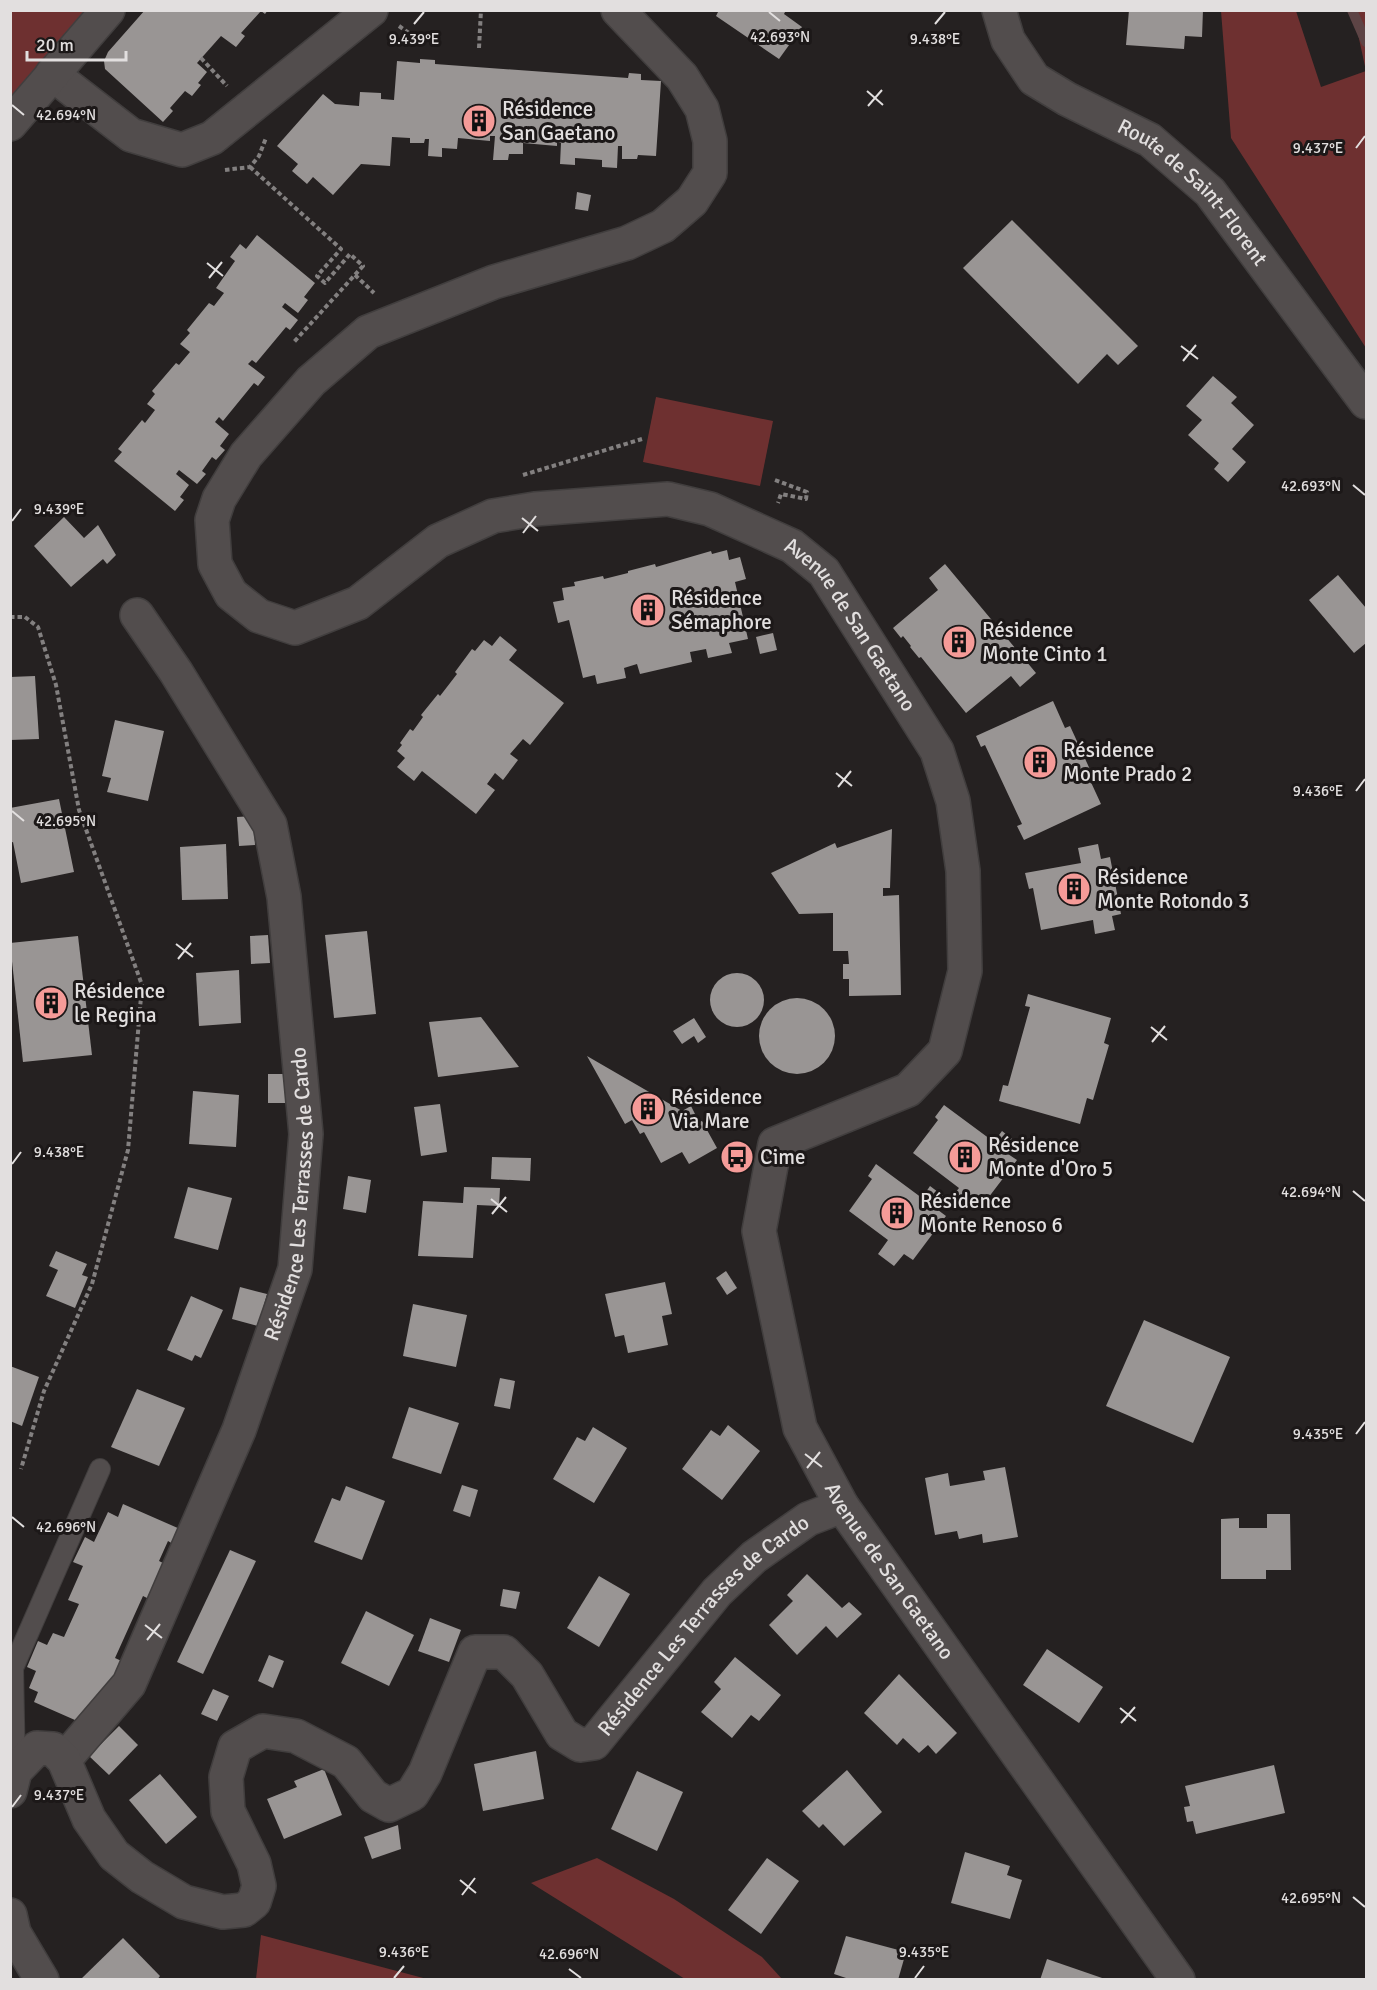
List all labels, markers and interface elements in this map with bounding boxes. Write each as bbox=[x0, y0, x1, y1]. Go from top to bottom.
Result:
scale bar bbox=[27, 24, 126, 62]
text: 42.693°N bbox=[750, 28, 810, 46]
text: 9.439°E bbox=[389, 30, 439, 48]
text: 9.438°E bbox=[910, 30, 960, 48]
text: 20 m bbox=[36, 34, 74, 56]
place label: Résidence San Gaetano bbox=[502, 96, 615, 146]
building icon: Résidence San Gaetano bbox=[461, 103, 497, 139]
text: 42.694°N bbox=[36, 106, 96, 124]
street label: Route de Saint-Florent bbox=[1113, 113, 1273, 271]
text: 9.437°E bbox=[1293, 139, 1343, 157]
text: 42.693°N bbox=[1281, 477, 1341, 495]
text: 9.439°E bbox=[34, 500, 84, 518]
street label: Avenue de San Gaetano bbox=[781, 531, 922, 716]
place label: Résidence Sémaphore bbox=[671, 585, 772, 635]
building icon: Résidence Sémaphore bbox=[630, 592, 666, 628]
place label: Résidence Monte Cinto 1 bbox=[982, 617, 1107, 667]
building icon: Résidence Monte Cinto 1 bbox=[941, 624, 977, 660]
place label: Résidence Monte Prado 2 bbox=[1063, 737, 1192, 787]
building icon: Résidence Monte Prado 2 bbox=[1022, 744, 1058, 780]
text: 9.436°E bbox=[1293, 782, 1343, 800]
text: 42.695°N bbox=[36, 812, 96, 830]
place label: Résidence Monte Rotondo 3 bbox=[1097, 864, 1249, 914]
building icon: Résidence Monte Rotondo 3 bbox=[1056, 871, 1092, 907]
place label: Résidence le Regina bbox=[74, 978, 165, 1028]
building icon: Résidence le Regina bbox=[33, 985, 69, 1021]
street label: Résidence Les Terrasses de Cardo bbox=[258, 1046, 319, 1344]
place label: Résidence Via Mare bbox=[671, 1084, 762, 1134]
building icon: Résidence Via Mare bbox=[630, 1091, 666, 1127]
place label: Résidence Monte d'Oro 5 bbox=[988, 1132, 1113, 1182]
bus stop icon: Cime bbox=[719, 1139, 755, 1175]
building icon: Résidence Monte d'Oro 5 bbox=[947, 1139, 983, 1175]
text: 9.438°E bbox=[34, 1143, 84, 1161]
place label: Cime bbox=[760, 1144, 806, 1170]
text: 42.694°N bbox=[1281, 1183, 1341, 1201]
place label: Résidence Monte Renoso 6 bbox=[920, 1188, 1063, 1238]
building icon: Résidence Monte Renoso 6 bbox=[879, 1195, 915, 1231]
text: 9.435°E bbox=[1293, 1425, 1343, 1443]
street label: Avenue de San Gaetano bbox=[819, 1478, 960, 1665]
street label: Résidence Les Terrasses de Cardo bbox=[592, 1509, 814, 1741]
text: 42.696°N bbox=[36, 1518, 96, 1536]
text: 9.437°E bbox=[34, 1786, 84, 1804]
text: 42.695°N bbox=[1281, 1889, 1341, 1907]
text: 9.436°E bbox=[379, 1943, 429, 1961]
text: 9.435°E bbox=[899, 1943, 949, 1961]
text: 42.696°N bbox=[539, 1945, 599, 1963]

